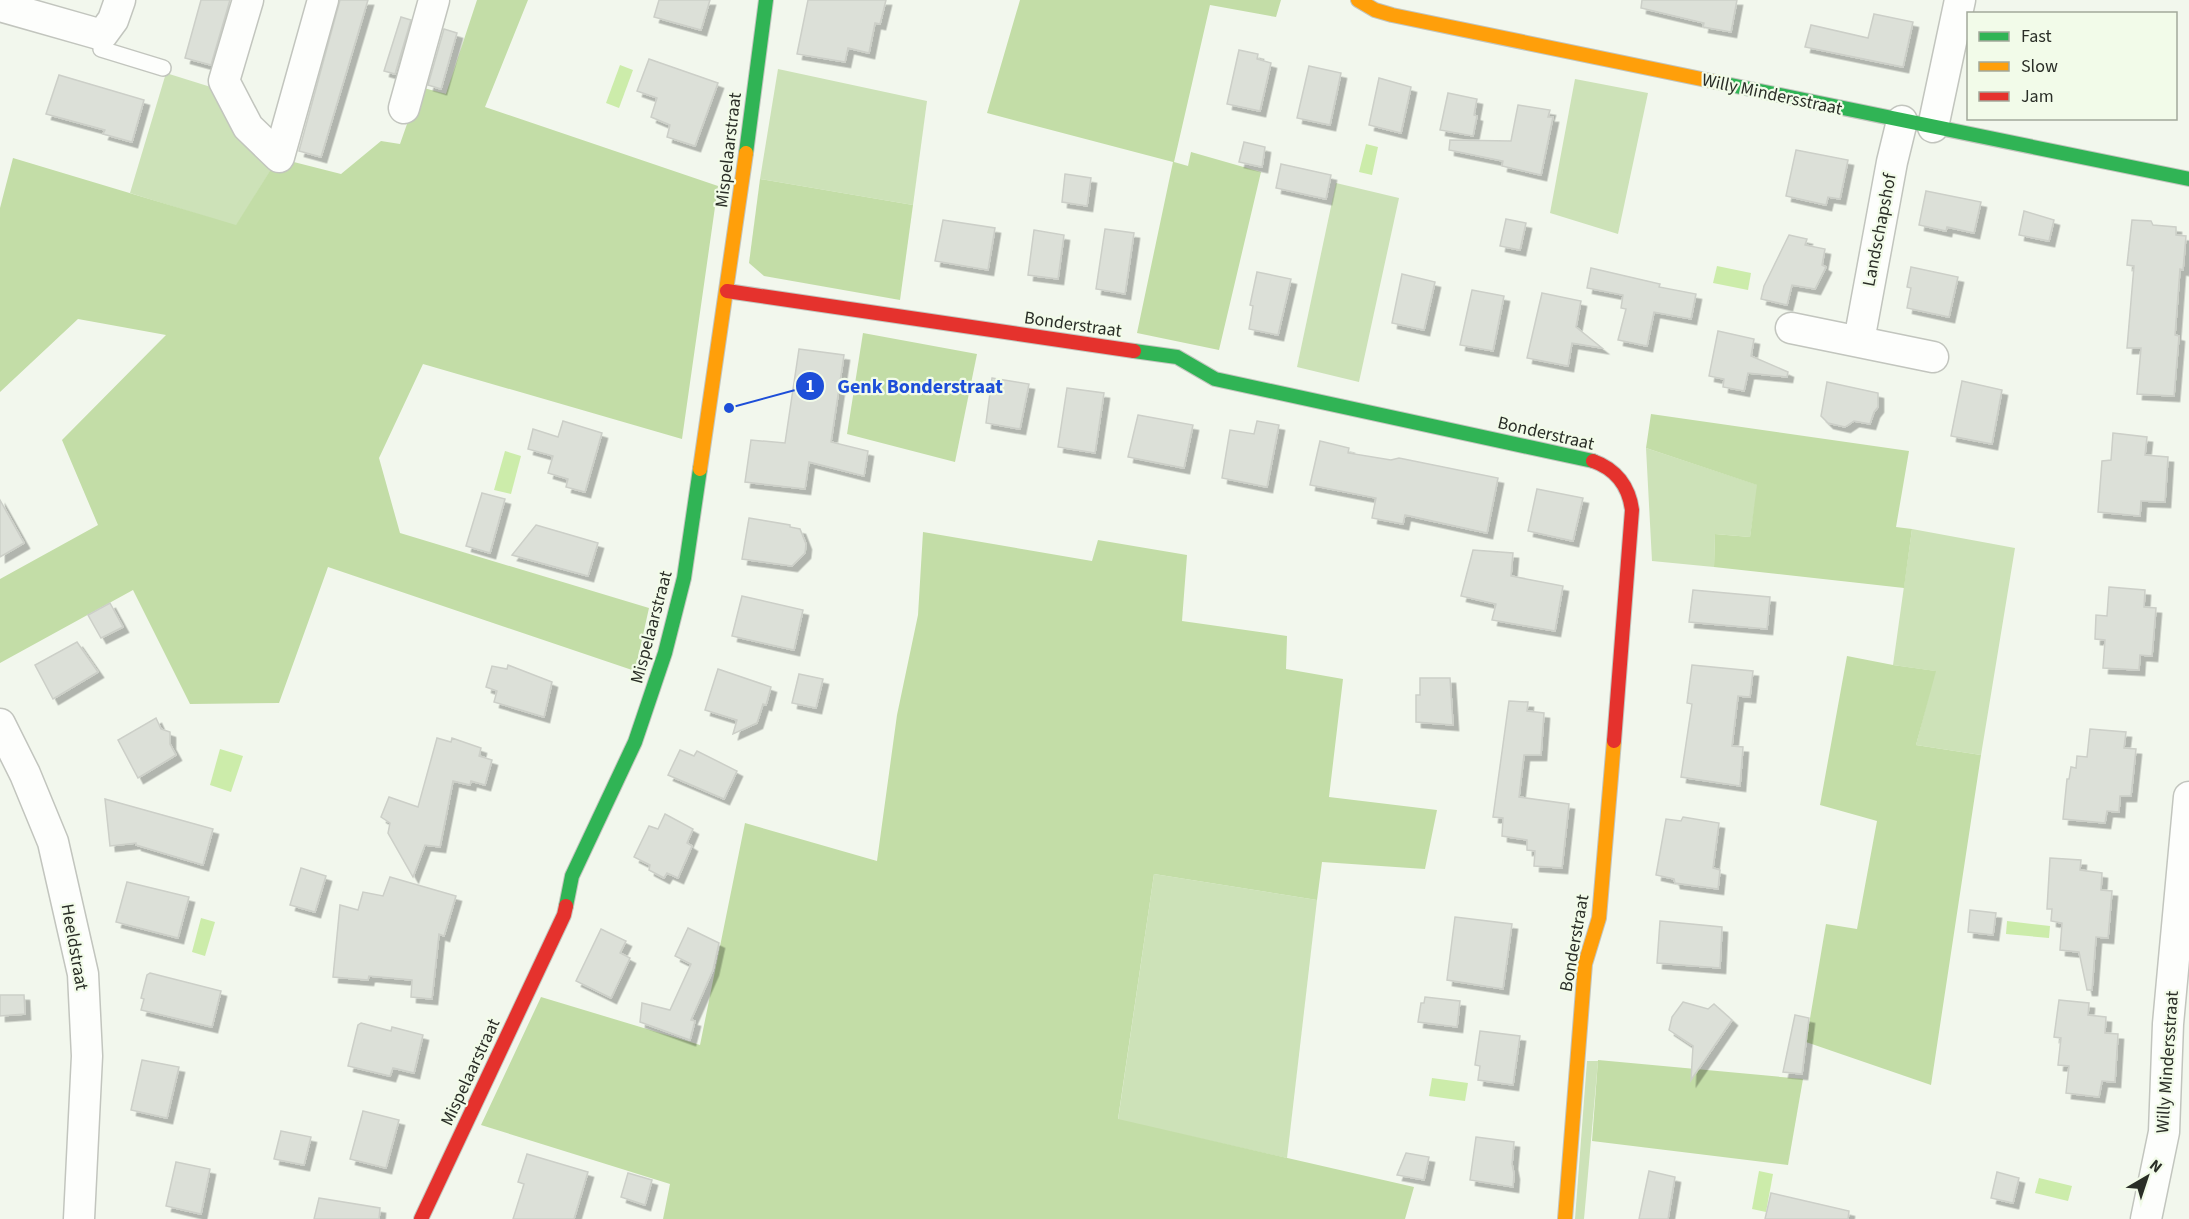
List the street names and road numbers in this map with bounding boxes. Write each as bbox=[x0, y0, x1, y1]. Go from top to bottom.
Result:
street label: Willy Mindersstraat bbox=[1699, 67, 1844, 122]
street label: Mispelaarstraat bbox=[709, 91, 748, 209]
street label: Landschapshof bbox=[1856, 171, 1903, 289]
street label: Bonderstraat bbox=[1022, 305, 1123, 344]
street label: Bonderstraat bbox=[1495, 410, 1597, 457]
street label: Mispelaarstraat bbox=[624, 568, 679, 686]
street label: Bonderstraat bbox=[1554, 892, 1595, 994]
street label: Heeldstraat bbox=[55, 902, 94, 992]
street label: Willy Mindersstraat bbox=[2150, 990, 2185, 1134]
street label: Mispelaarstraat bbox=[435, 1014, 506, 1130]

